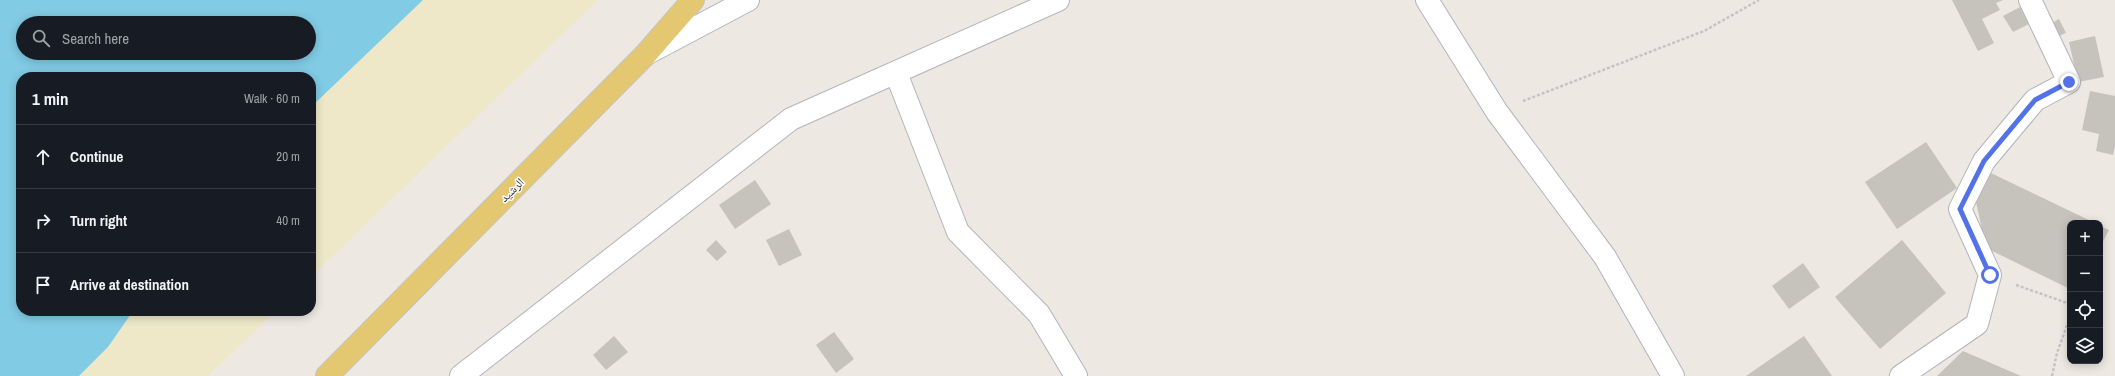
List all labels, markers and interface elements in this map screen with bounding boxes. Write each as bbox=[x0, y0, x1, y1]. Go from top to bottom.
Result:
search box bbox=[16, 16, 316, 60]
icon: search bbox=[30, 27, 52, 49]
text: Search here bbox=[62, 28, 129, 49]
route end bbox=[2060, 73, 2078, 91]
text: 1 min bbox=[32, 87, 68, 110]
text: Walk · 60 m bbox=[244, 90, 300, 107]
icon: ahead bbox=[32, 146, 54, 168]
text: Continue bbox=[70, 146, 123, 167]
text: 20 m bbox=[276, 148, 300, 165]
street label: الرشيد bbox=[496, 174, 528, 206]
icon: right bbox=[32, 210, 54, 232]
text: Turn right bbox=[70, 210, 127, 231]
text: 40 m bbox=[276, 212, 300, 229]
map controls bbox=[2067, 220, 2103, 364]
button: + bbox=[2067, 220, 2103, 256]
button: − bbox=[2067, 256, 2103, 292]
route start bbox=[1981, 266, 1999, 284]
icon: arrive bbox=[32, 274, 54, 296]
text: Arrive at destination bbox=[70, 274, 189, 295]
button: locate bbox=[2067, 292, 2103, 328]
button: layers bbox=[2067, 328, 2103, 364]

